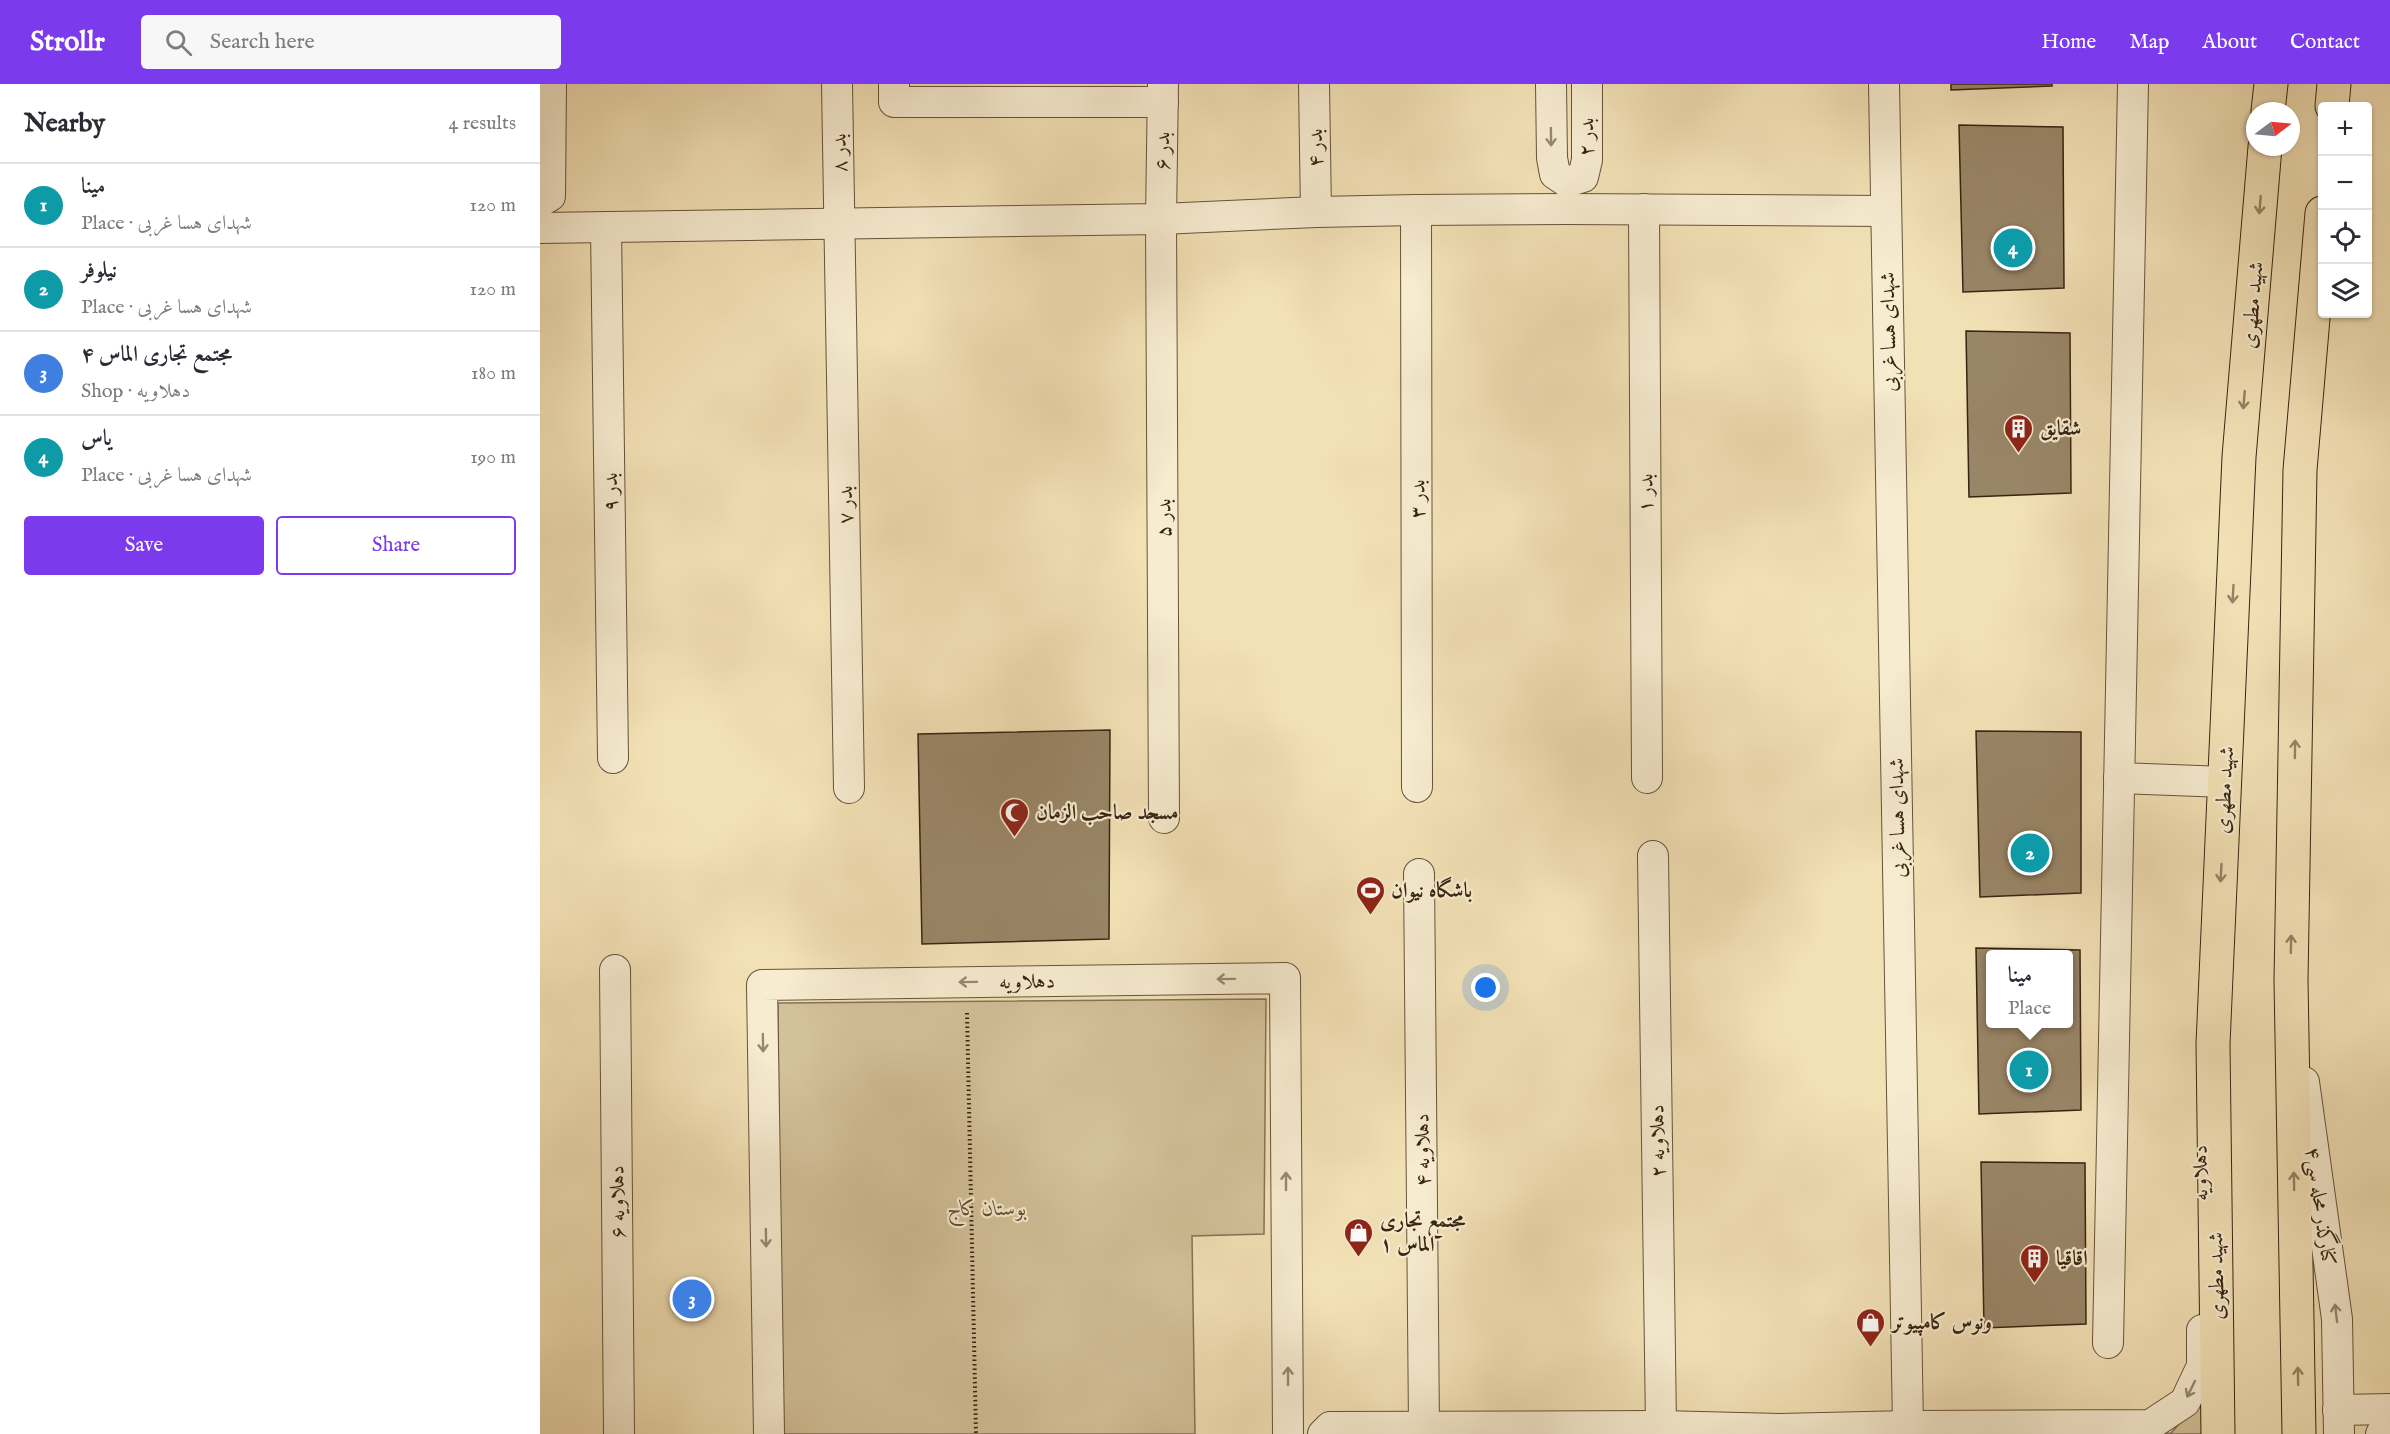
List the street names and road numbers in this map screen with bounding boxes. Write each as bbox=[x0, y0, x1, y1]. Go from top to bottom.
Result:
street label: بدر ۲ bbox=[1574, 117, 1601, 157]
street label: بدر ۴ bbox=[1303, 128, 1330, 168]
street label: بدر ۶ bbox=[1150, 131, 1177, 171]
street label: بدر ۸ bbox=[826, 133, 855, 173]
street label: شهید مطهری bbox=[2236, 260, 2271, 350]
street label: شهدای هسا غربی bbox=[1875, 272, 1904, 392]
street label: بدر ۹ bbox=[598, 472, 625, 512]
street label: بدر ۱ bbox=[1633, 474, 1660, 512]
street label: بدر ۳ bbox=[1405, 480, 1432, 518]
street label: بدر ۷ bbox=[833, 485, 860, 525]
street label: بدر ۵ bbox=[1151, 499, 1178, 537]
street label: شهید مطهری bbox=[2210, 746, 2241, 835]
street label: شهدای هسا غربی bbox=[1884, 758, 1913, 878]
street label: دهلاویه bbox=[999, 969, 1055, 996]
street label: دهلاویه ۲ bbox=[1644, 1104, 1673, 1178]
street label: دهلاویه ۴ bbox=[1409, 1113, 1438, 1187]
street label: دهلاویه bbox=[2188, 1145, 2215, 1201]
street label: کنارگذر محله سی۴ bbox=[2298, 1145, 2344, 1267]
street label: دهلاویه ۶ bbox=[604, 1165, 633, 1239]
street label: شهید مطهری bbox=[2203, 1232, 2232, 1320]

